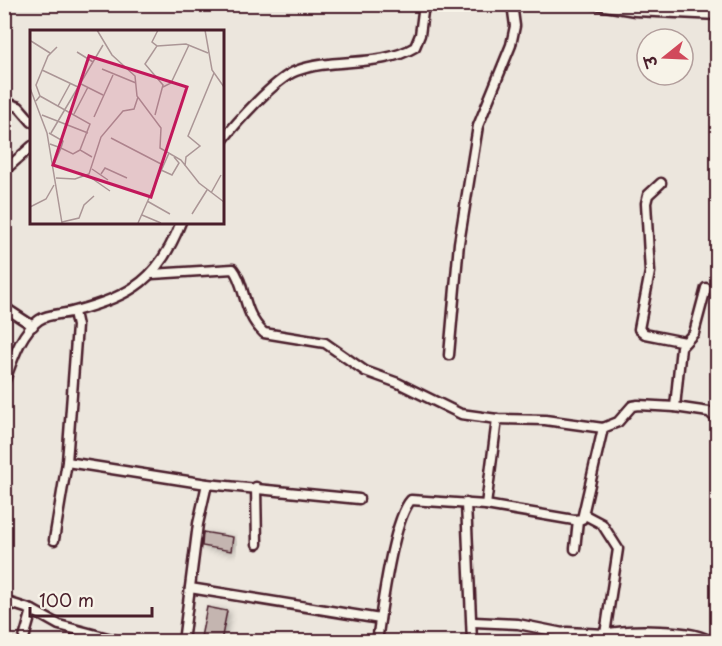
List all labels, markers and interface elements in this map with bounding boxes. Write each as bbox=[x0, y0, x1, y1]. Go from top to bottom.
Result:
north arrow bbox=[635, 27, 695, 87]
inset map bbox=[30, 30, 224, 224]
text: उ bbox=[636, 52, 663, 73]
scale bar bbox=[30, 580, 152, 618]
text: 100 m bbox=[39, 586, 94, 613]

